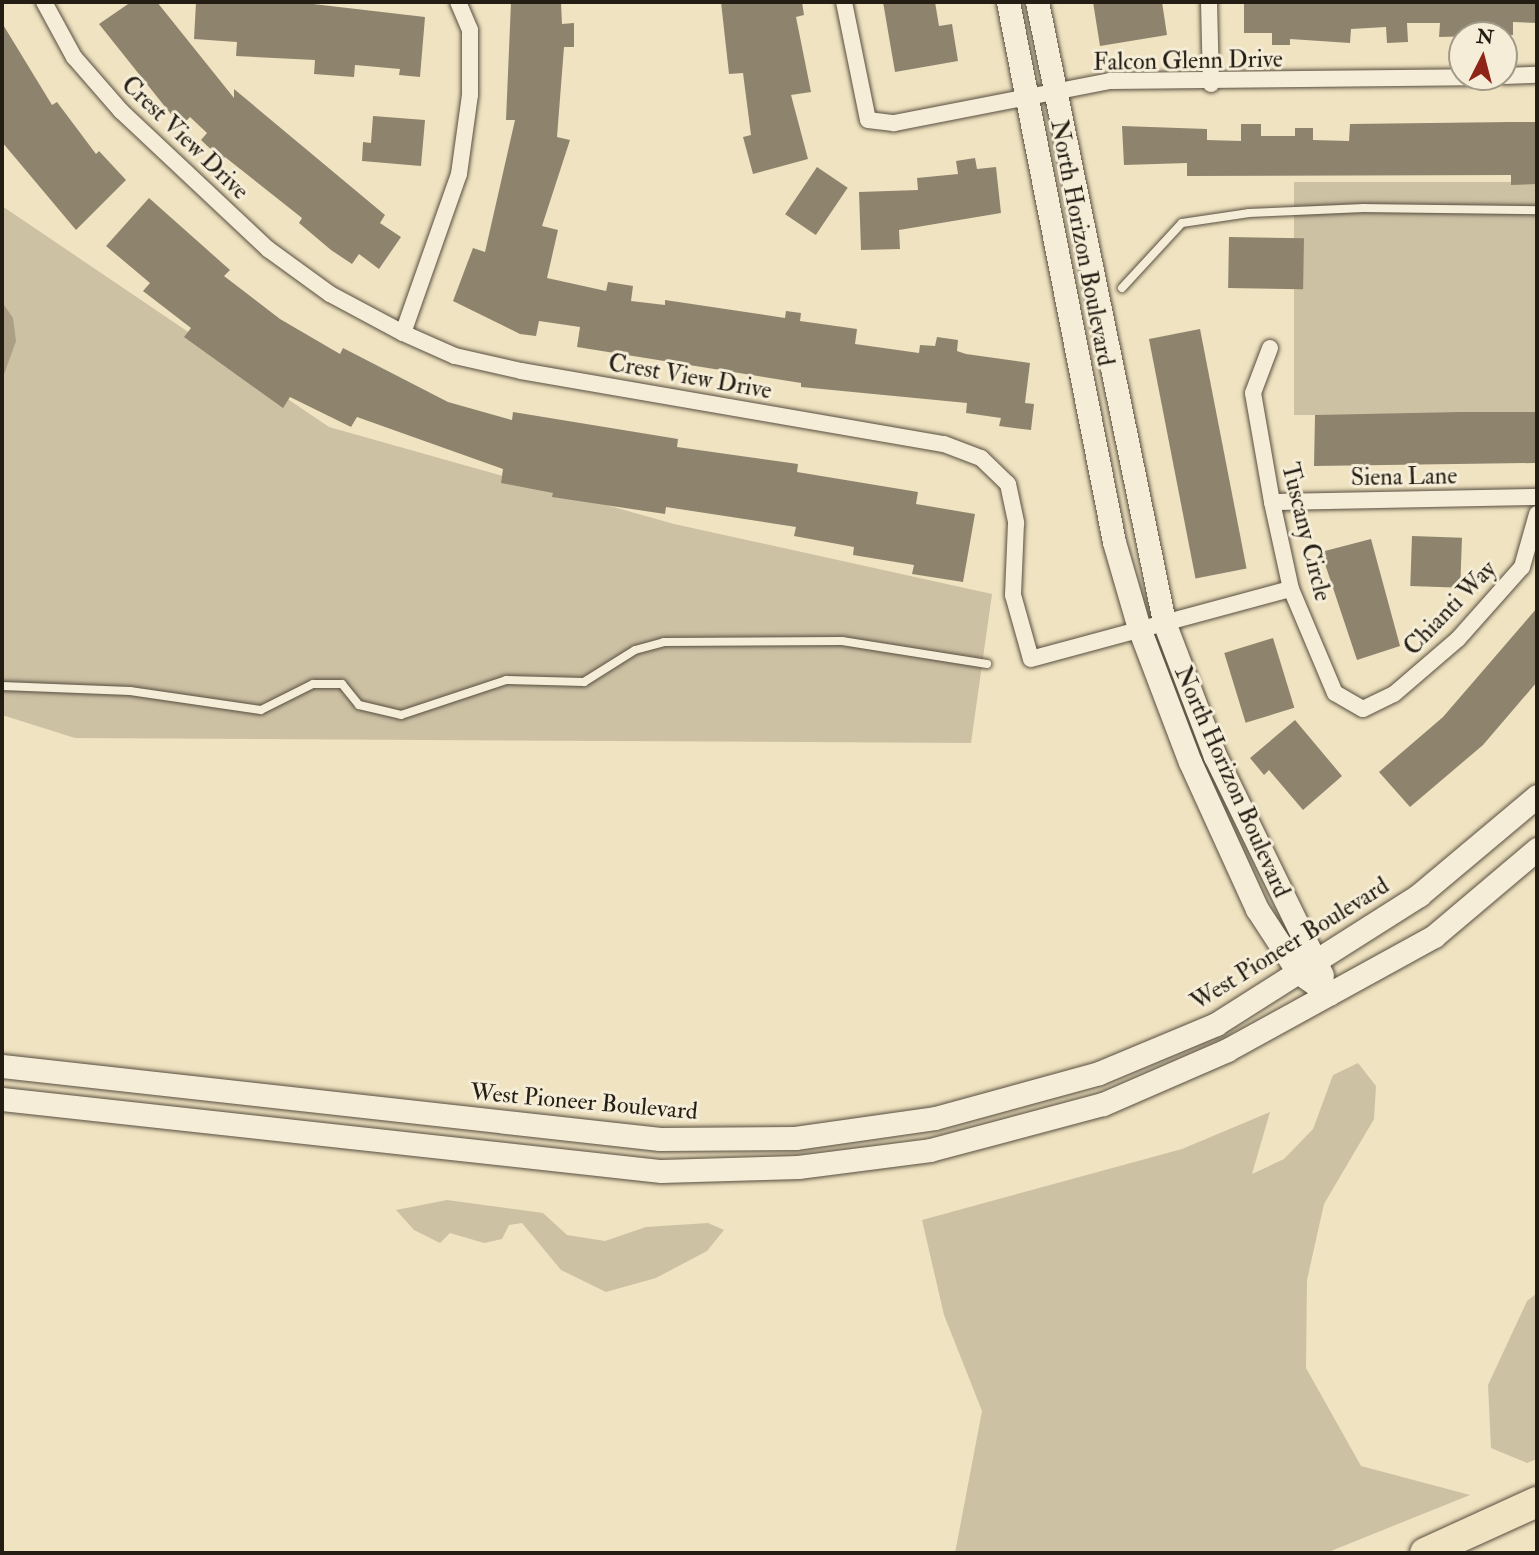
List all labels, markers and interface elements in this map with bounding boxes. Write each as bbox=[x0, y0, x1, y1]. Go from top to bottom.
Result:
north arrow bbox=[1448, 21, 1518, 91]
text: N bbox=[1475, 24, 1495, 50]
street label: Falcon Glenn Drive bbox=[1093, 45, 1283, 77]
street label: Crest View Drive bbox=[116, 70, 254, 206]
street label: North Horizon Boulevard bbox=[1044, 117, 1120, 369]
street label: Crest View Drive bbox=[606, 348, 774, 406]
street label: Tuscany Circle bbox=[1275, 460, 1337, 604]
street label: Siena Lane bbox=[1350, 462, 1458, 492]
street label: Chianti Way bbox=[1398, 555, 1502, 661]
street label: North Horizon Boulevard bbox=[1168, 662, 1296, 902]
street label: West Pioneer Boulevard bbox=[1186, 871, 1394, 1017]
street label: West Pioneer Boulevard bbox=[469, 1078, 699, 1126]

